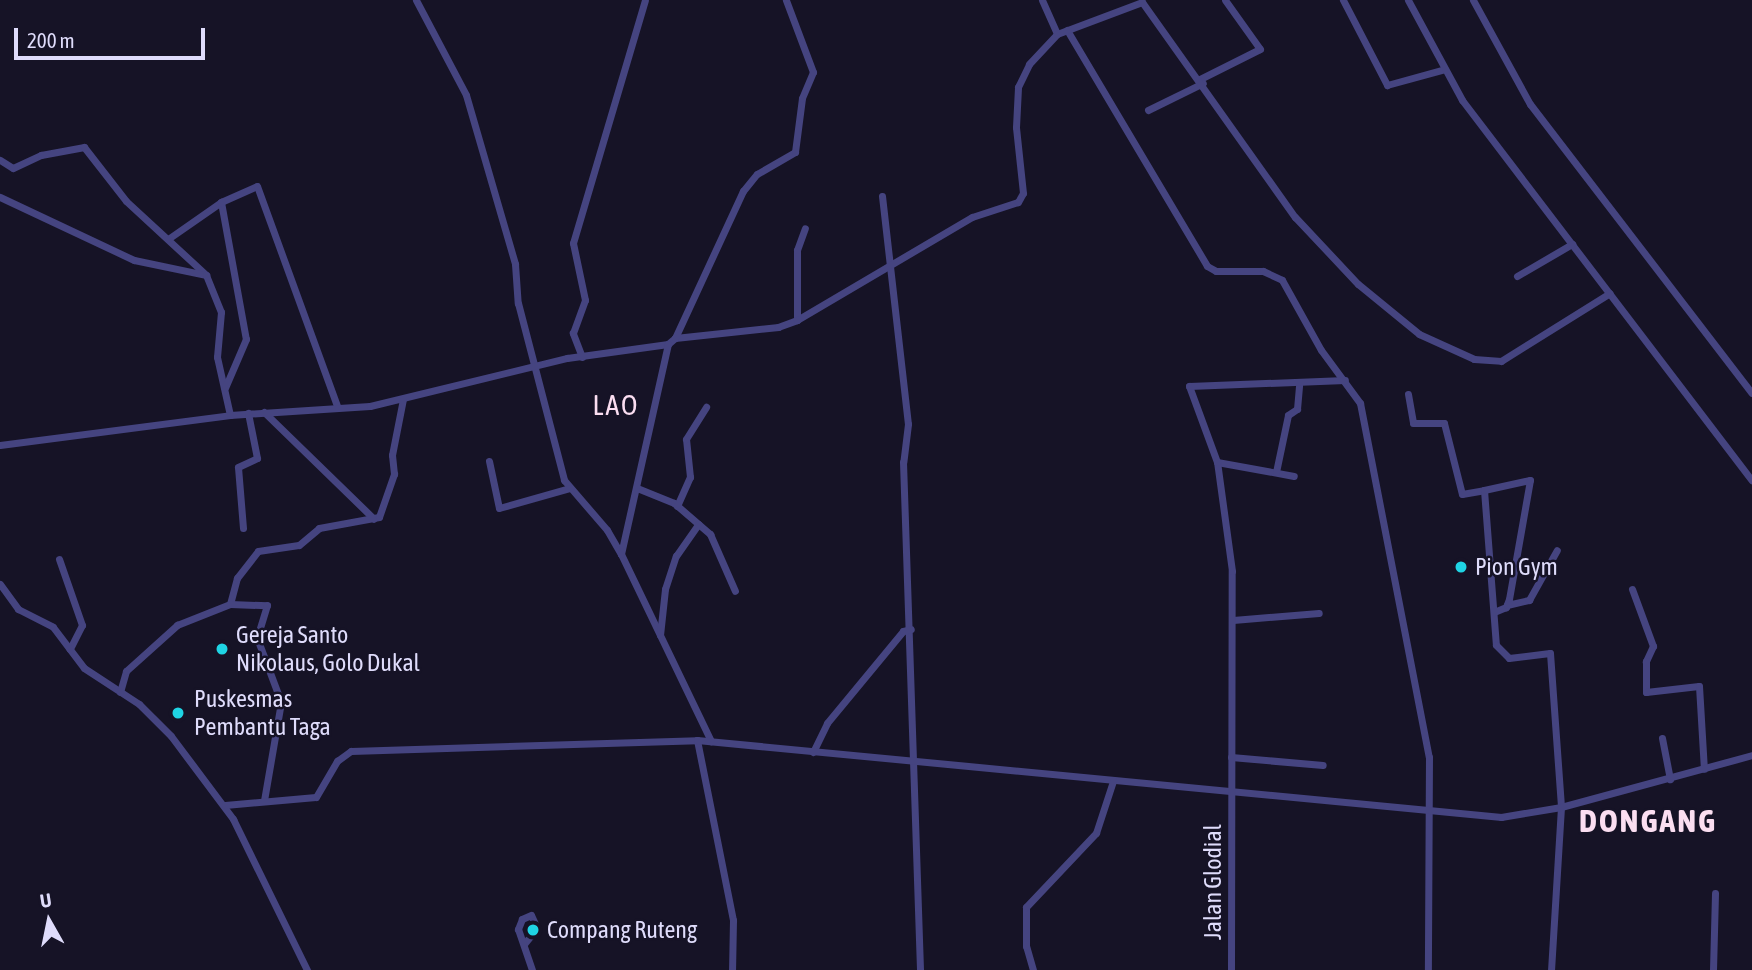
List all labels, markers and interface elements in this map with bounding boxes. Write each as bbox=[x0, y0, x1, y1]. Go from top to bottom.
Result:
scale bar bbox=[18, 14, 208, 58]
text: 200 m bbox=[27, 28, 75, 52]
district label: LAO bbox=[593, 388, 639, 422]
place label: Pion Gym bbox=[1475, 553, 1558, 581]
marker: Pion Gym bbox=[1453, 559, 1469, 575]
place label: Gereja Santo Nikolaus, Golo Dukal bbox=[236, 621, 420, 677]
marker: Gereja Santo Nikolaus, Golo Dukal bbox=[214, 641, 230, 657]
place label: Puskesmas Pembantu Taga bbox=[194, 685, 331, 741]
marker: Puskesmas Pembantu Taga bbox=[168, 703, 188, 723]
district label: DONGANG bbox=[1580, 802, 1716, 840]
street label: Jalan Glodial bbox=[1199, 824, 1227, 940]
north arrow bbox=[14, 886, 84, 956]
text: U bbox=[38, 889, 53, 912]
place label: Compang Ruteng bbox=[547, 916, 697, 944]
marker: Compang Ruteng bbox=[525, 922, 541, 938]

